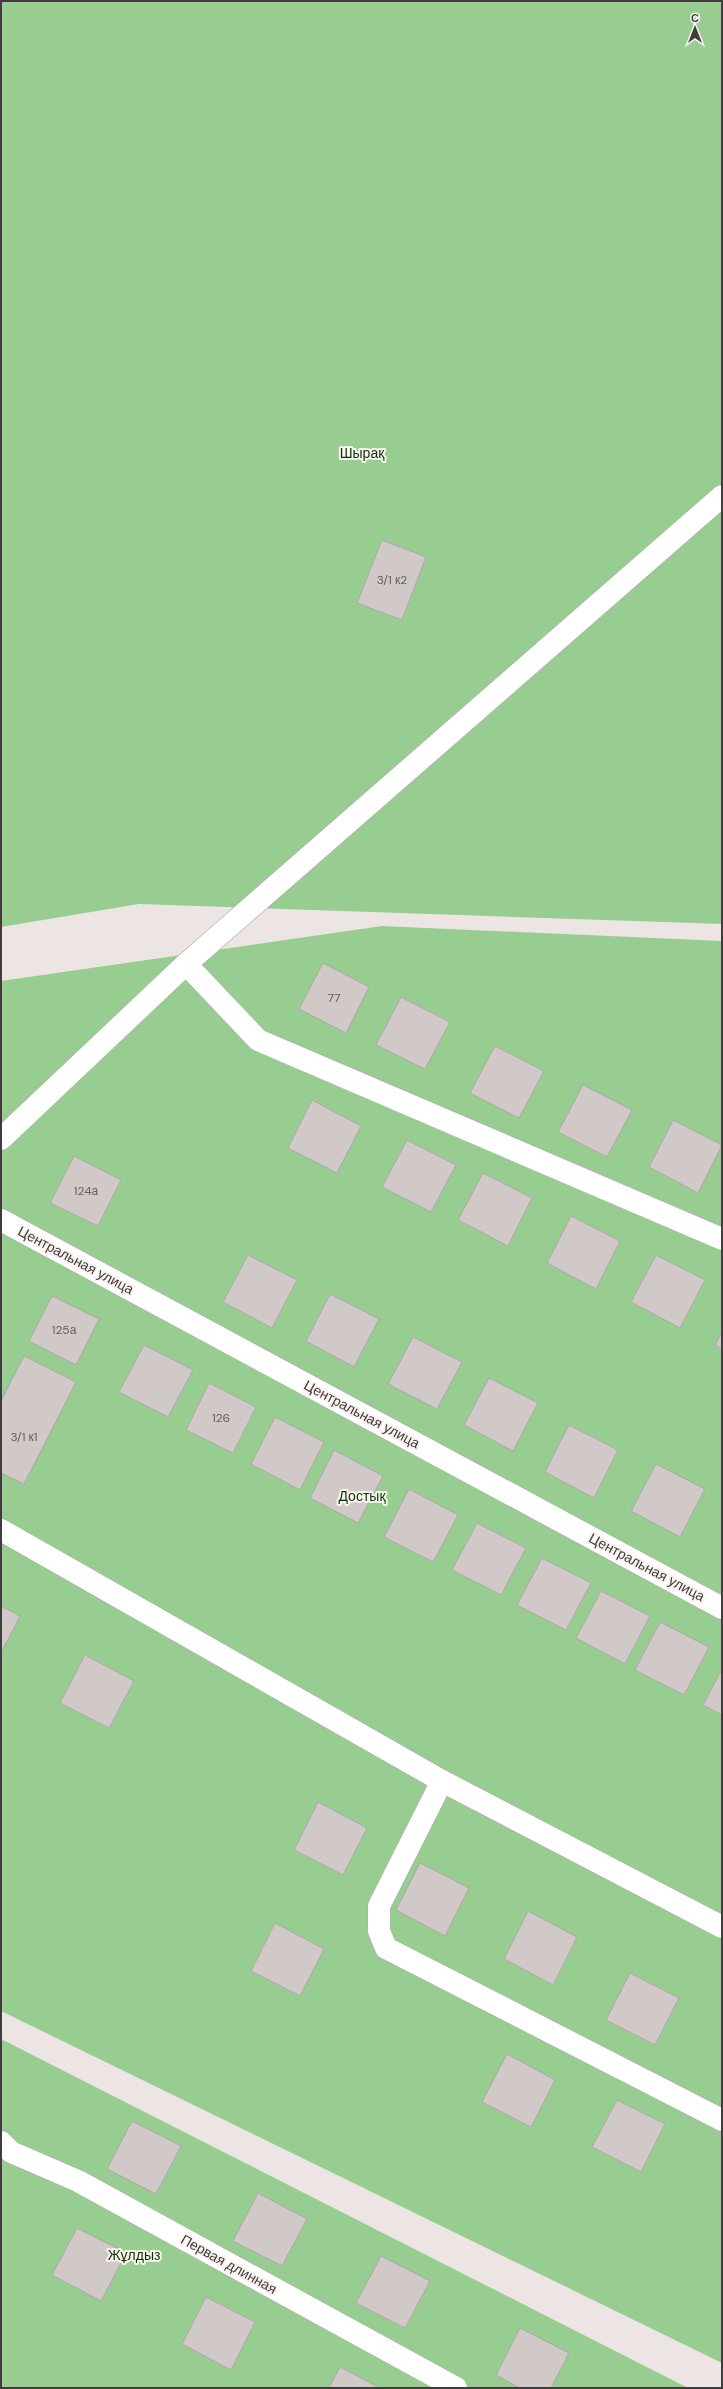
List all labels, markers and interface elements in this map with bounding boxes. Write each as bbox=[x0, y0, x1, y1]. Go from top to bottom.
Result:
north arrow bbox=[675, 8, 715, 48]
text: С bbox=[691, 11, 699, 25]
park label: Шырақ bbox=[340, 444, 385, 462]
house number: 3/1 к2 bbox=[377, 572, 407, 588]
house number: 77 bbox=[328, 990, 340, 1006]
house number: 124а bbox=[74, 1183, 99, 1199]
street label: Центральная улица bbox=[15, 1222, 137, 1298]
house number: 125а bbox=[52, 1322, 77, 1338]
street label: Центральная улица bbox=[301, 1376, 423, 1452]
house number: 126 bbox=[212, 1410, 230, 1426]
house number: 3/1 к1 bbox=[10, 1429, 38, 1445]
park label: Достық bbox=[338, 1487, 386, 1505]
street label: Центральная улица bbox=[586, 1529, 708, 1605]
street label: Первая длинная bbox=[178, 2230, 280, 2298]
park label: Жұлдыз bbox=[108, 2246, 160, 2264]

